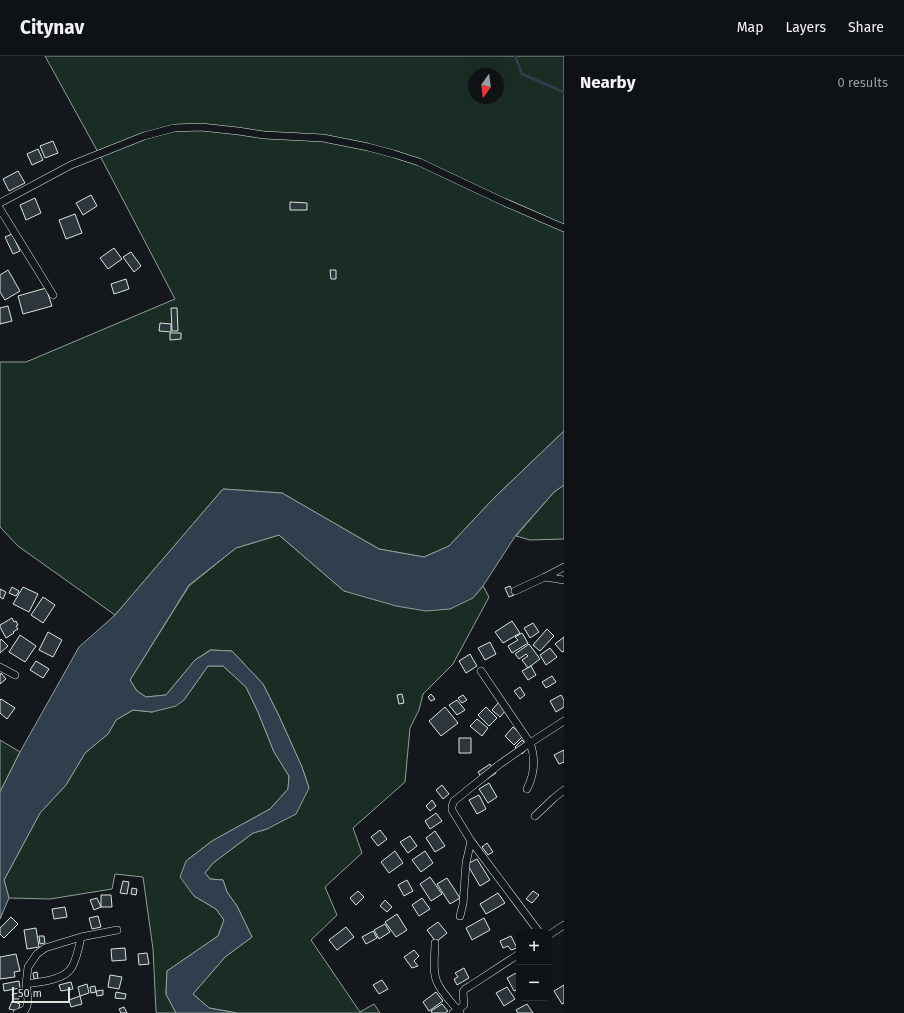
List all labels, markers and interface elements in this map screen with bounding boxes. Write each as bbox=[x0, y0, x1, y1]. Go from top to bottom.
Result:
text: Citynav bbox=[20, 16, 84, 39]
text: Map bbox=[737, 19, 763, 36]
text: Layers bbox=[785, 19, 826, 36]
text: Share bbox=[848, 19, 884, 36]
north arrow bbox=[468, 68, 504, 104]
text: Nearby bbox=[580, 72, 635, 93]
text: 0 results bbox=[837, 75, 888, 90]
map controls bbox=[516, 929, 552, 1001]
button: + bbox=[516, 929, 552, 965]
button: − bbox=[516, 965, 552, 1001]
scale bar bbox=[12, 985, 70, 1004]
text: 50 m bbox=[18, 987, 42, 1000]

